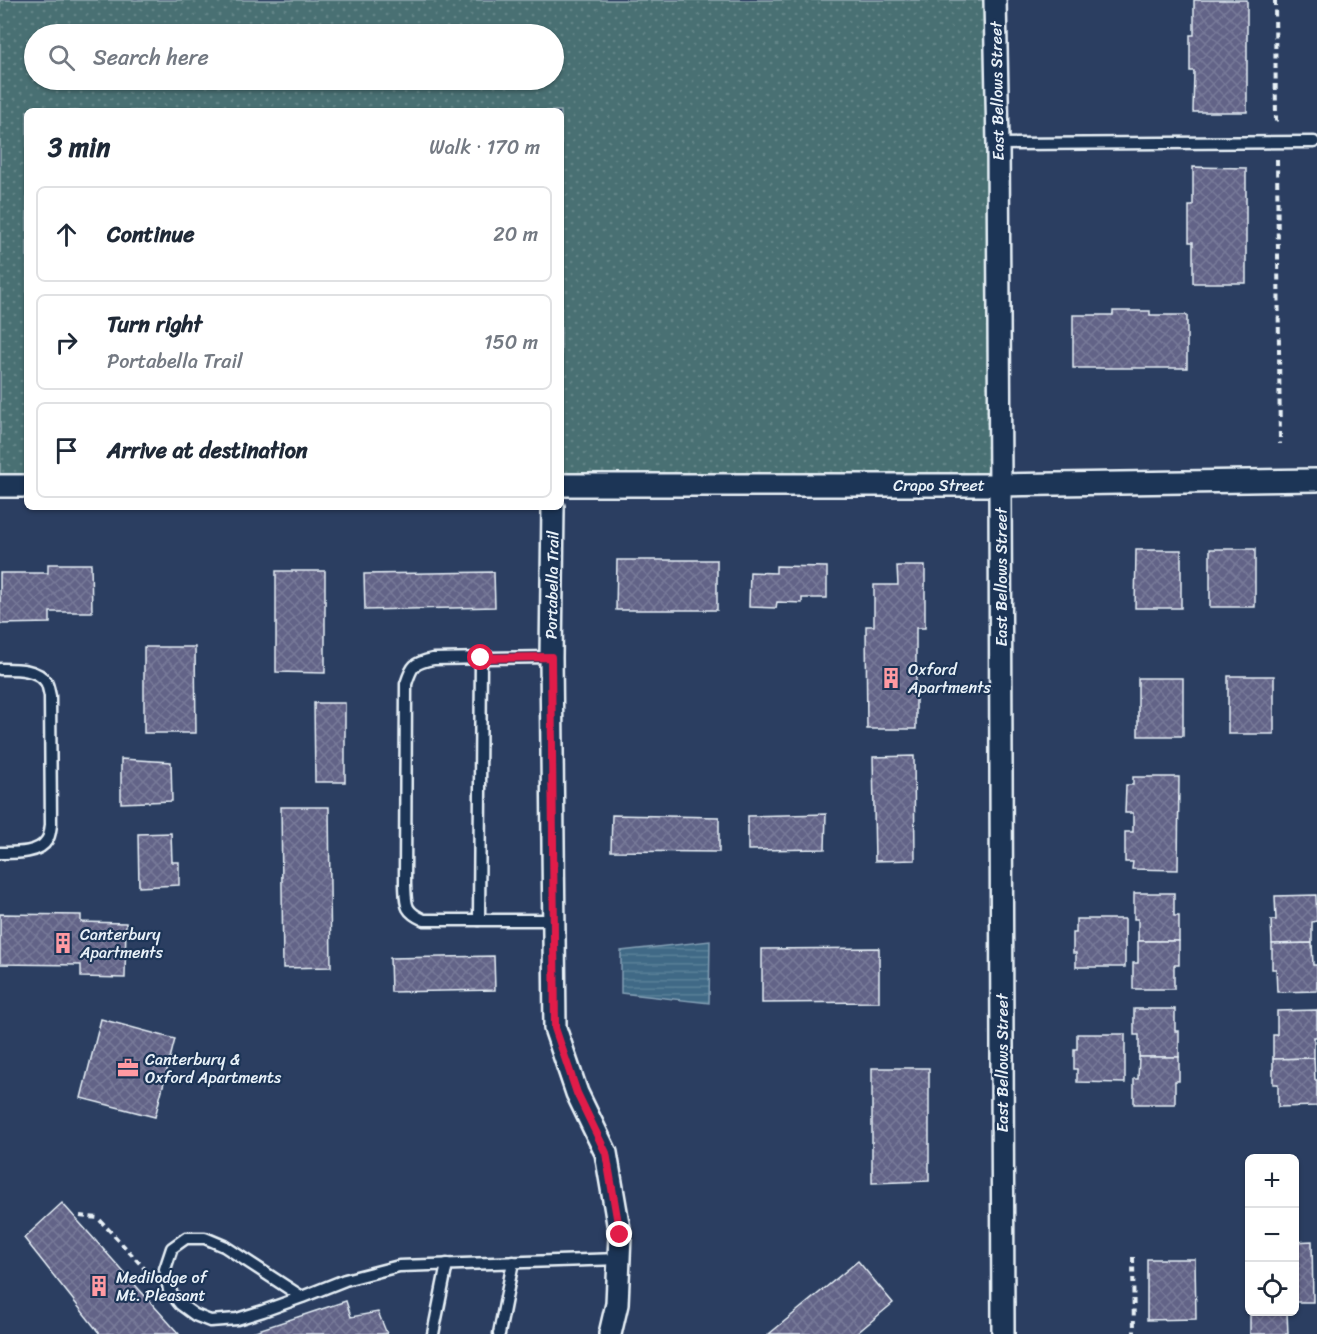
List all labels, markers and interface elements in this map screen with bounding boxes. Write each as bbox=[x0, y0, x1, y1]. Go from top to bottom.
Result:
street label: East Bellows Street bbox=[981, 21, 1013, 161]
search box bbox=[24, 24, 564, 90]
text: Search here bbox=[93, 38, 209, 77]
icon: search bbox=[45, 41, 78, 74]
text: 3 min bbox=[48, 124, 110, 170]
text: Walk · 170 m bbox=[429, 130, 540, 165]
text: Continue bbox=[107, 215, 195, 254]
text: 20 m bbox=[493, 217, 538, 252]
icon: ahead bbox=[50, 218, 83, 251]
text: Turn right bbox=[107, 305, 202, 344]
text: 150 m bbox=[484, 325, 538, 360]
icon: right bbox=[50, 326, 83, 359]
text: Portabella Trail bbox=[107, 344, 243, 379]
text: Arrive at destination bbox=[107, 431, 308, 470]
icon: arrive bbox=[50, 434, 83, 467]
street label: Crapo Street bbox=[893, 471, 985, 500]
street label: East Bellows Street bbox=[987, 507, 1016, 647]
street label: Portabella Trail bbox=[537, 530, 567, 639]
route start bbox=[467, 644, 493, 670]
place label: Oxford Apartments bbox=[907, 655, 992, 702]
building icon: Oxford Apartments bbox=[879, 666, 903, 690]
place label: Canterbury Apartments bbox=[79, 920, 164, 967]
building icon: Canterbury Apartments bbox=[51, 931, 75, 955]
street label: East Bellows Street bbox=[988, 993, 1017, 1133]
place label: Canterbury & Oxford Apartments bbox=[145, 1045, 282, 1092]
office icon: Canterbury & Oxford Apartments bbox=[116, 1056, 140, 1080]
map controls bbox=[1245, 1154, 1299, 1316]
button: + bbox=[1245, 1154, 1299, 1208]
button: − bbox=[1245, 1208, 1299, 1262]
route end bbox=[606, 1221, 632, 1247]
button: locate bbox=[1245, 1262, 1299, 1316]
place label: Medilodge of Mt. Pleasant bbox=[116, 1263, 209, 1310]
building icon: Medilodge of Mt. Pleasant bbox=[87, 1274, 111, 1298]

